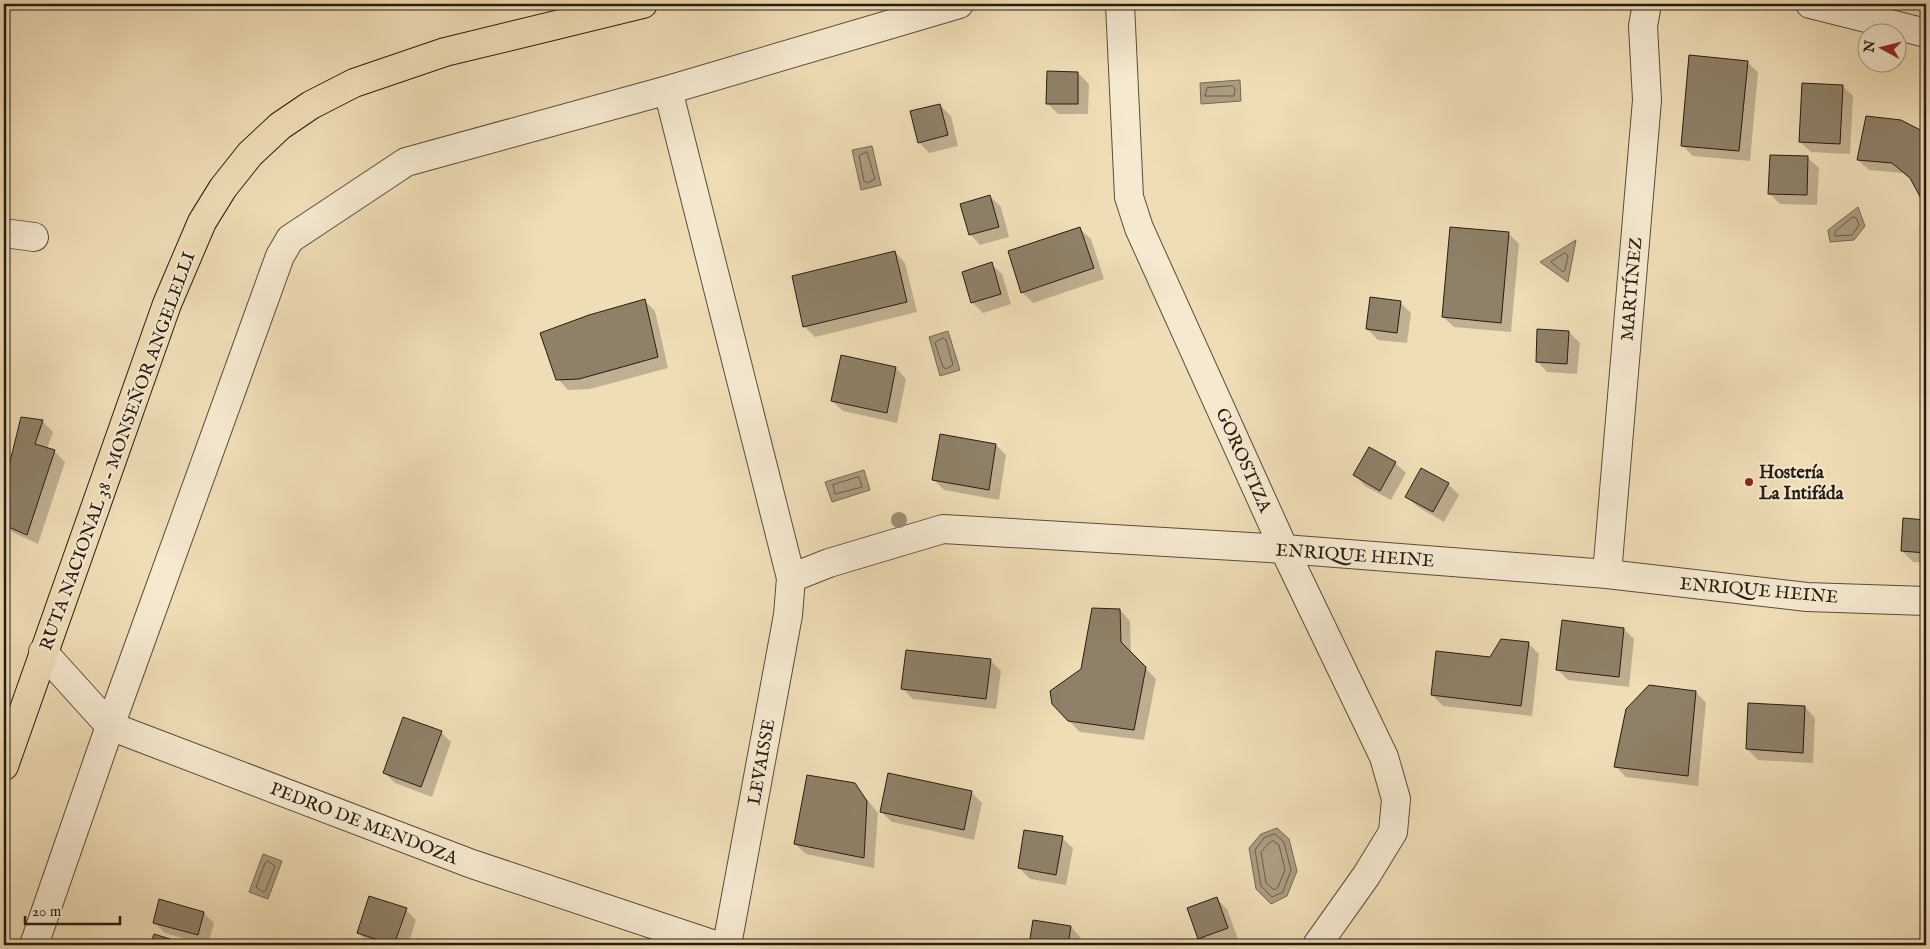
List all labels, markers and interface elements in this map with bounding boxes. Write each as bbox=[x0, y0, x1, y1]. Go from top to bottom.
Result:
north arrow bbox=[1858, 22, 1908, 72]
text: N bbox=[1860, 39, 1880, 55]
street label: MARTÍNEZ bbox=[1615, 236, 1649, 342]
street label: RUTA NACIONAL 38 - MONSEÑOR ANGELELLI bbox=[33, 248, 202, 654]
street label: GOROSTIZA bbox=[1209, 405, 1276, 517]
place label: Hostería La Intifáda bbox=[1759, 462, 1845, 506]
marker: Hostería La Intifáda bbox=[1743, 476, 1755, 488]
street label: ENRIQUE HEINE bbox=[1275, 539, 1435, 574]
street label: ENRIQUE HEINE bbox=[1679, 573, 1839, 610]
street label: LEVAISSE bbox=[744, 717, 781, 807]
street label: PEDRO DE MENDOZA bbox=[266, 778, 461, 871]
scale bar bbox=[25, 894, 120, 926]
text: 20 m bbox=[32, 902, 62, 921]

